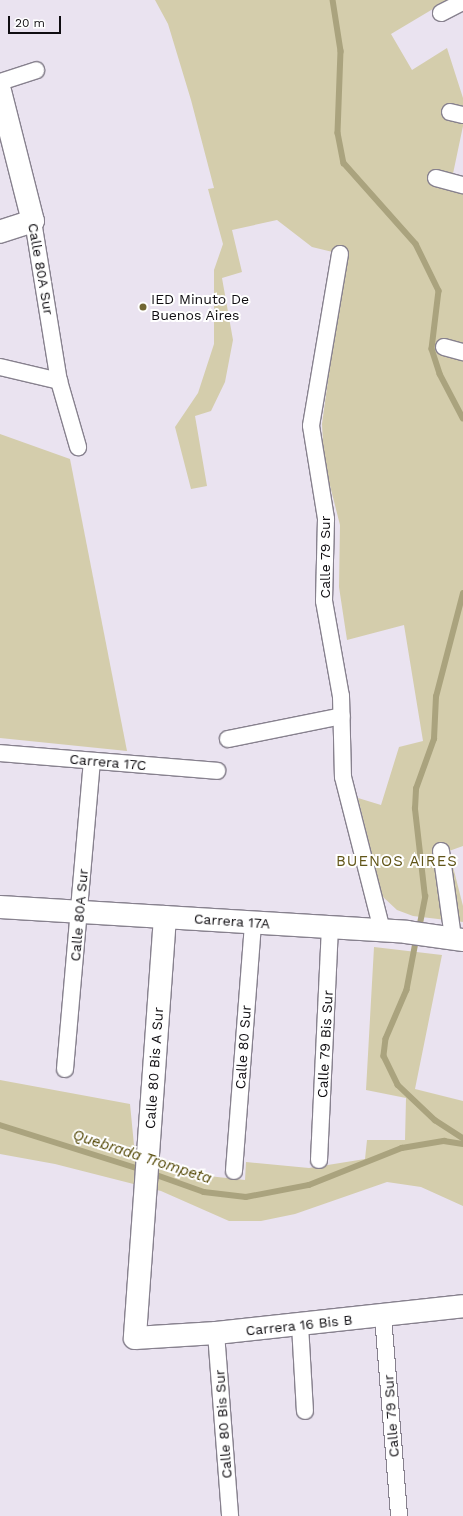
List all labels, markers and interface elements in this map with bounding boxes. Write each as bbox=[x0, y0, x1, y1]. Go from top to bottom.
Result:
scale bar bbox=[10, 8, 63, 34]
text: 20 m bbox=[15, 16, 45, 30]
street label: Calle 80A Sur bbox=[25, 221, 57, 317]
place label: IED Minuto De Buenos Aires bbox=[151, 291, 249, 324]
marker: IED Minuto De Buenos Aires bbox=[138, 302, 148, 312]
street label: Calle 79 Sur bbox=[317, 515, 333, 599]
street label: Carrera 17C bbox=[69, 750, 147, 774]
district label: BUENOS AIRES bbox=[336, 853, 458, 871]
street label: Calle 80A Sur bbox=[67, 868, 91, 962]
street label: Carrera 17A bbox=[193, 910, 271, 932]
street label: Calle 79 Bis Sur bbox=[314, 989, 336, 1099]
street label: Calle 80 Sur bbox=[232, 1004, 254, 1090]
street label: Calle 80 Bis A Sur bbox=[141, 1006, 167, 1130]
water label: Quebrada Trompeta bbox=[70, 1126, 214, 1188]
street label: Carrera 16 Bis B bbox=[244, 1311, 354, 1339]
street label: Calle 80 Bis Sur bbox=[211, 1369, 235, 1479]
street label: Calle 79 Sur bbox=[380, 1374, 402, 1458]

